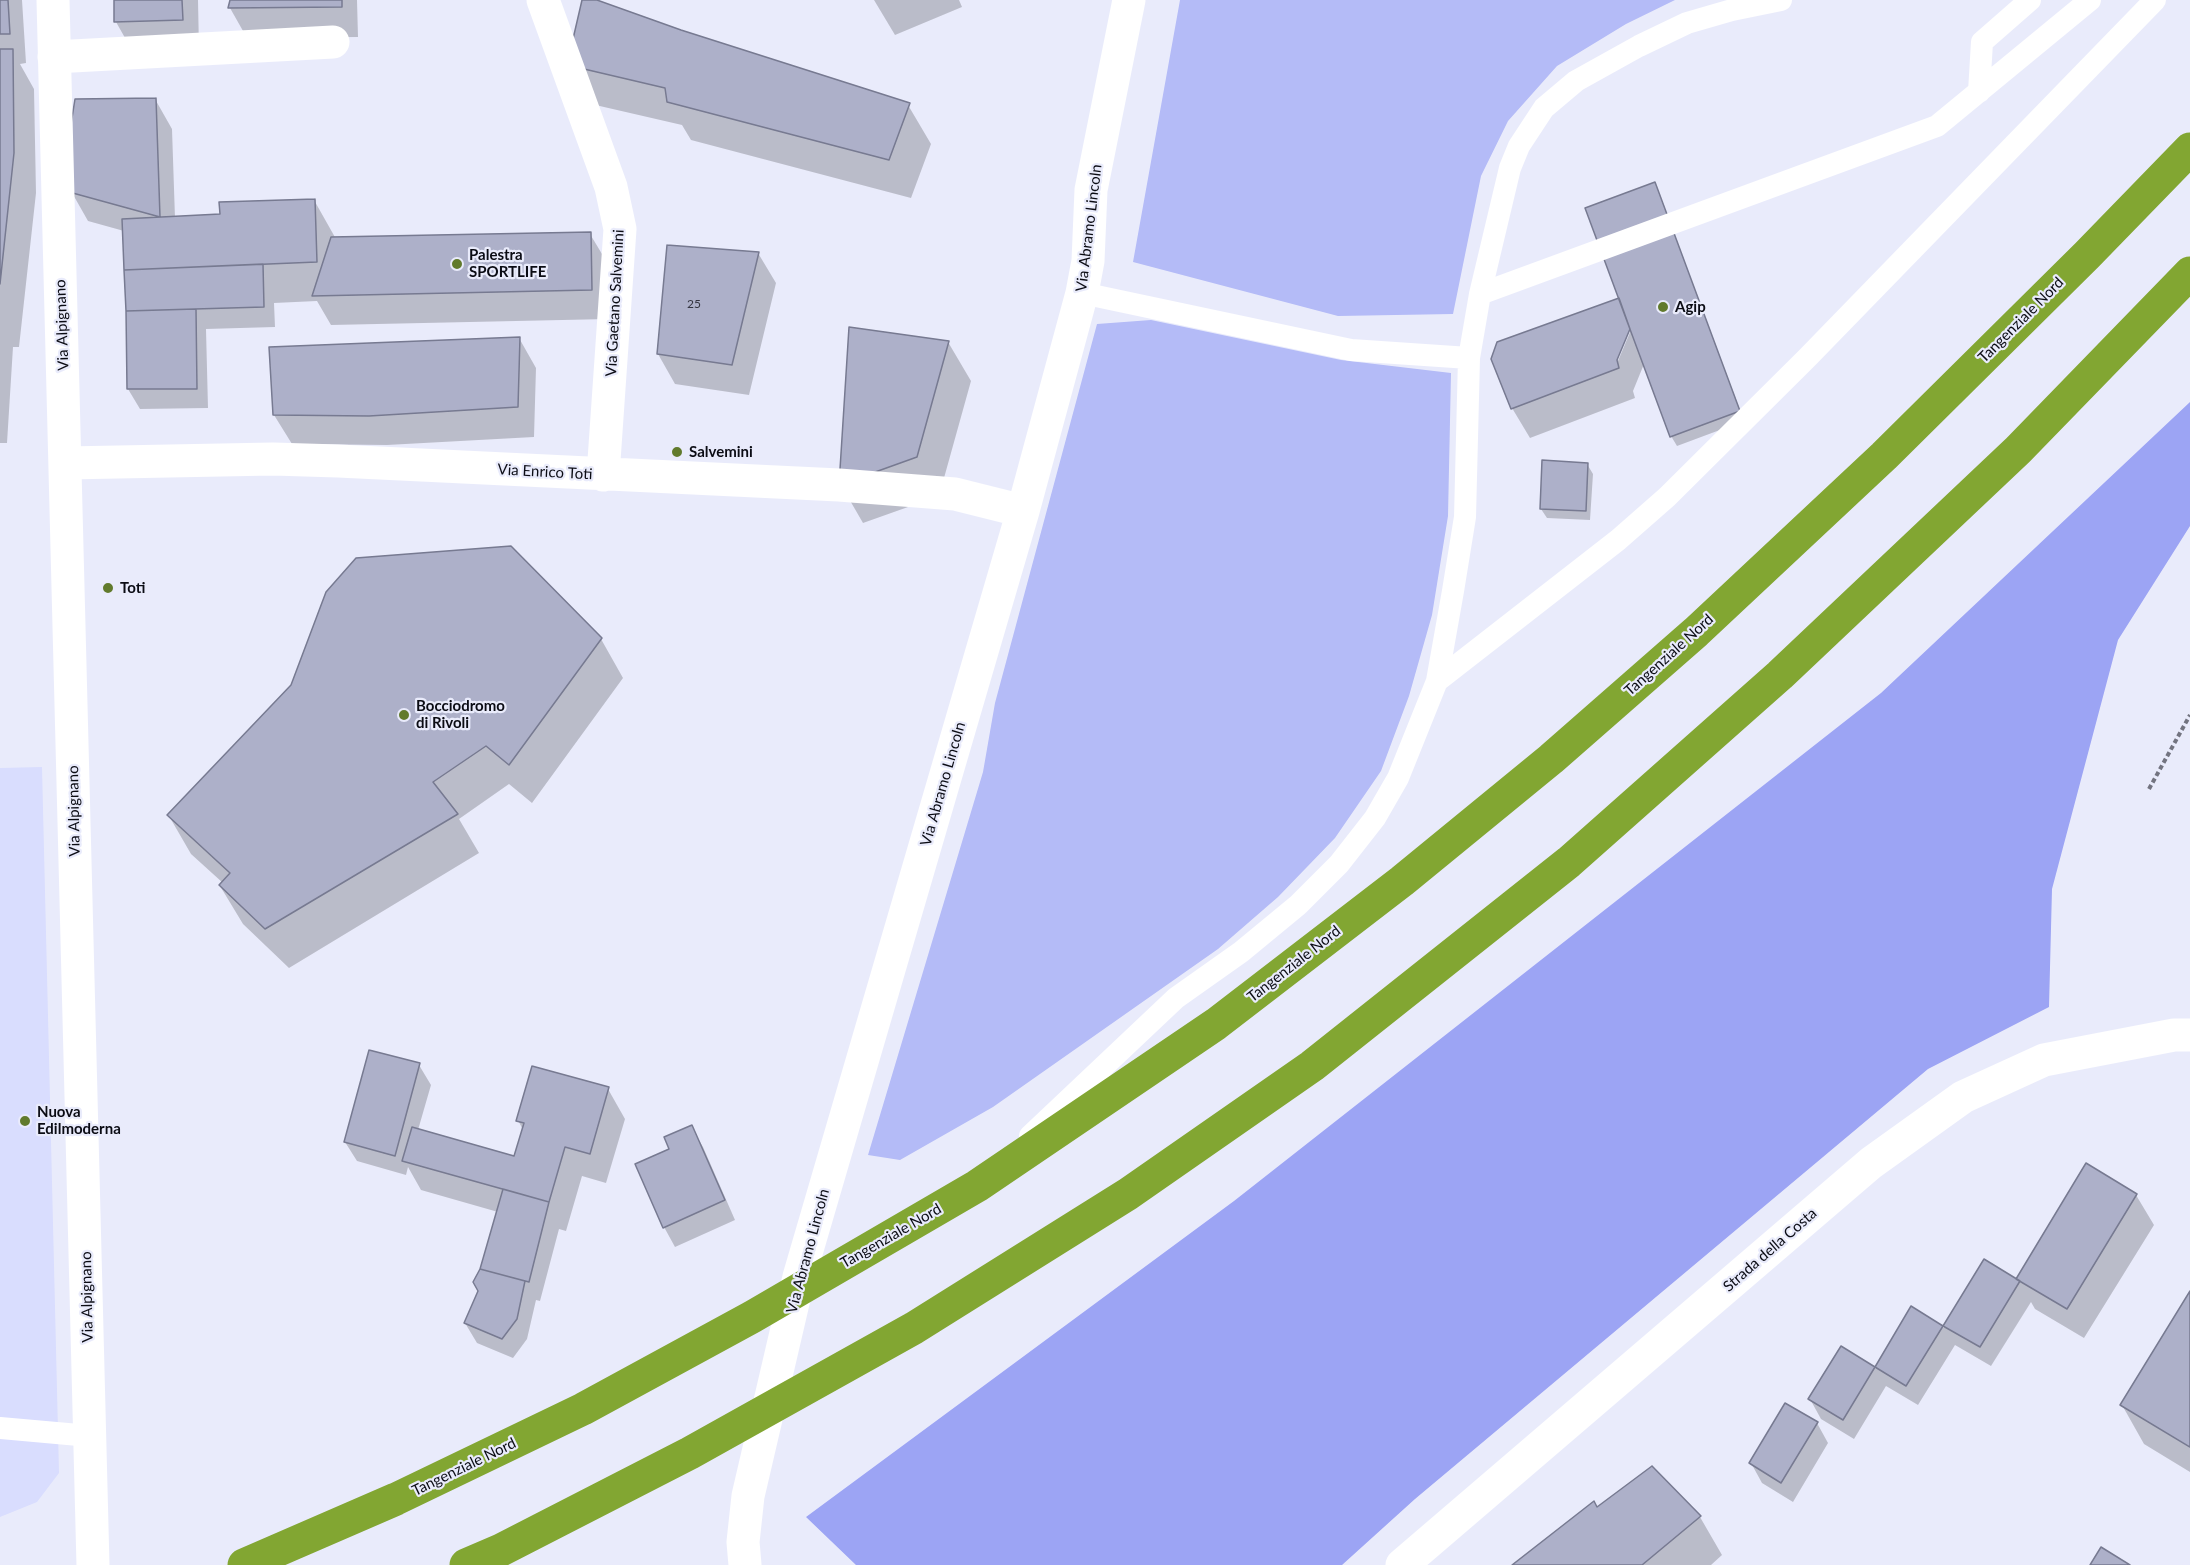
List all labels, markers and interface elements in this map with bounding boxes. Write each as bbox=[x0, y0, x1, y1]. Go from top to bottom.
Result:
street label: Via Abramo Lincoln bbox=[1072, 163, 1106, 293]
street label: Via Gaetano Salvemini bbox=[602, 229, 628, 377]
place label: Palestra SPORTLIFE bbox=[469, 246, 546, 281]
marker: Palestra SPORTLIFE bbox=[450, 257, 464, 271]
street label: Tangenziale Nord bbox=[1975, 274, 2067, 366]
street label: Via Alpignano bbox=[51, 279, 73, 371]
house number: 25 bbox=[687, 297, 701, 311]
place label: Agip bbox=[1675, 298, 1706, 316]
marker: Agip bbox=[1656, 300, 1670, 314]
place label: Salvemini bbox=[689, 443, 753, 461]
marker: Salvemini bbox=[670, 445, 684, 459]
street label: Via Enrico Toti bbox=[497, 461, 593, 483]
place label: Toti bbox=[120, 579, 145, 597]
marker: Toti bbox=[101, 581, 115, 595]
street label: Tangenziale Nord bbox=[1621, 610, 1717, 700]
place label: Bocciodromo di Rivoli bbox=[416, 697, 505, 732]
marker: Bocciodromo di Rivoli bbox=[397, 708, 411, 722]
street label: Via Abramo Lincoln bbox=[917, 720, 969, 848]
street label: Via Alpignano bbox=[64, 765, 84, 857]
street label: Tangenziale Nord bbox=[1244, 922, 1344, 1006]
place label: Nuova Edilmoderna bbox=[37, 1103, 121, 1138]
marker: Nuova Edilmoderna bbox=[18, 1114, 32, 1128]
street label: Via Abramo Lincoln bbox=[783, 1187, 833, 1315]
street label: Tangenziale Nord bbox=[837, 1200, 945, 1272]
street label: Strada della Costa bbox=[1720, 1204, 1820, 1296]
street label: Via Alpignano bbox=[77, 1251, 97, 1343]
street label: Tangenziale Nord bbox=[409, 1434, 519, 1500]

